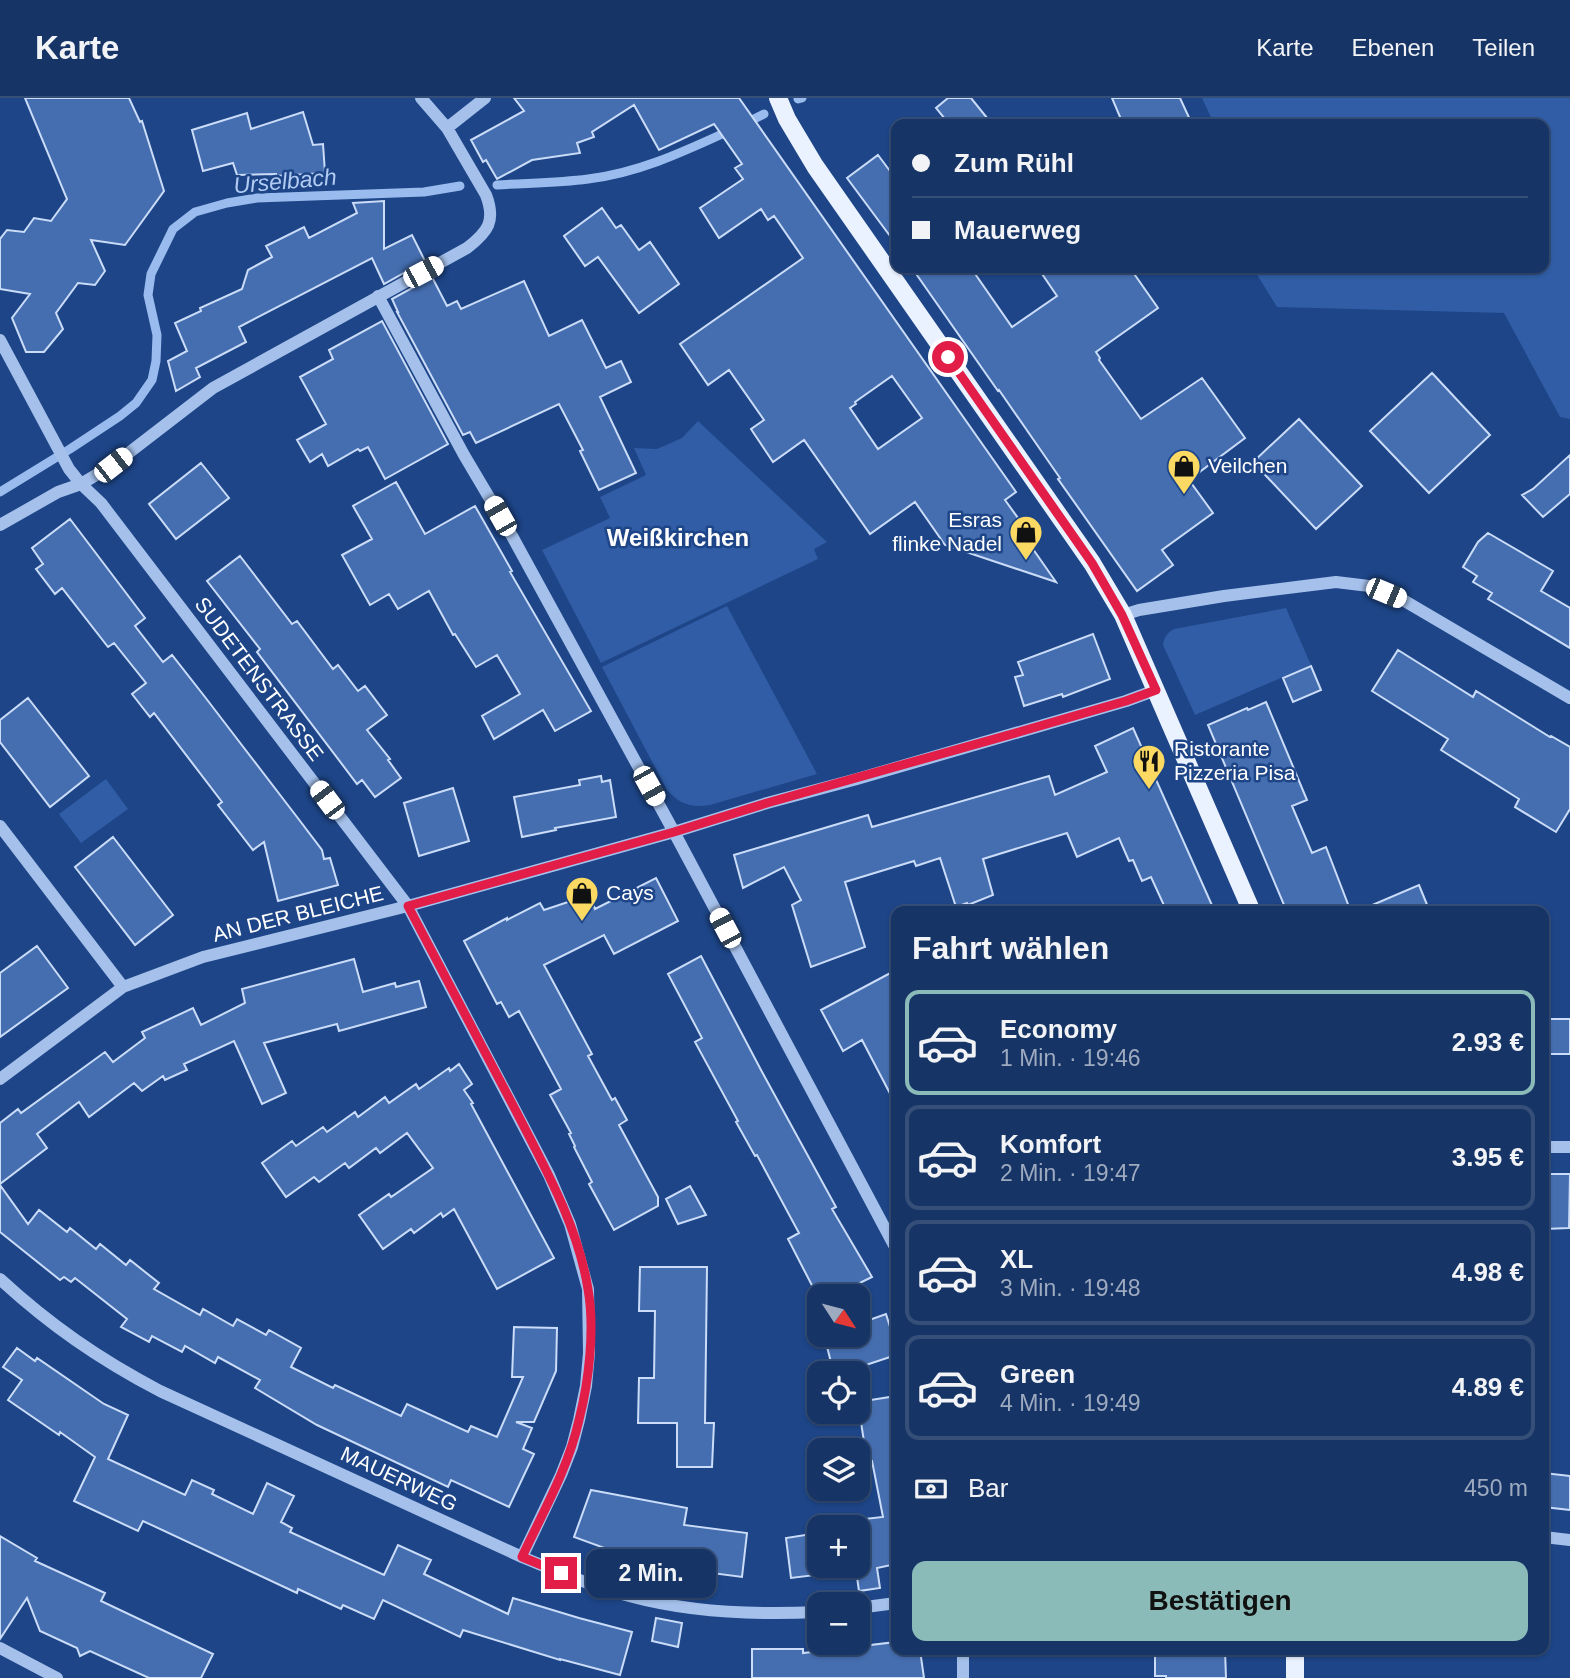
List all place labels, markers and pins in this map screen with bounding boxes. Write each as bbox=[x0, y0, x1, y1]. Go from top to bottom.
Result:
shop icon: Veilchen bbox=[1165, 447, 1203, 496]
place label: Veilchen bbox=[1208, 454, 1287, 477]
place label: Esras flinke Nadel bbox=[892, 508, 1002, 555]
shop icon: Esras flinke Nadel bbox=[1007, 513, 1045, 562]
place label: Ristorante Pizzeria Pisa bbox=[1174, 737, 1296, 784]
restaurant icon: Ristorante Pizzeria Pisa bbox=[1130, 742, 1168, 791]
shop icon: Cays bbox=[563, 874, 601, 923]
place label: Cays bbox=[606, 881, 654, 904]

